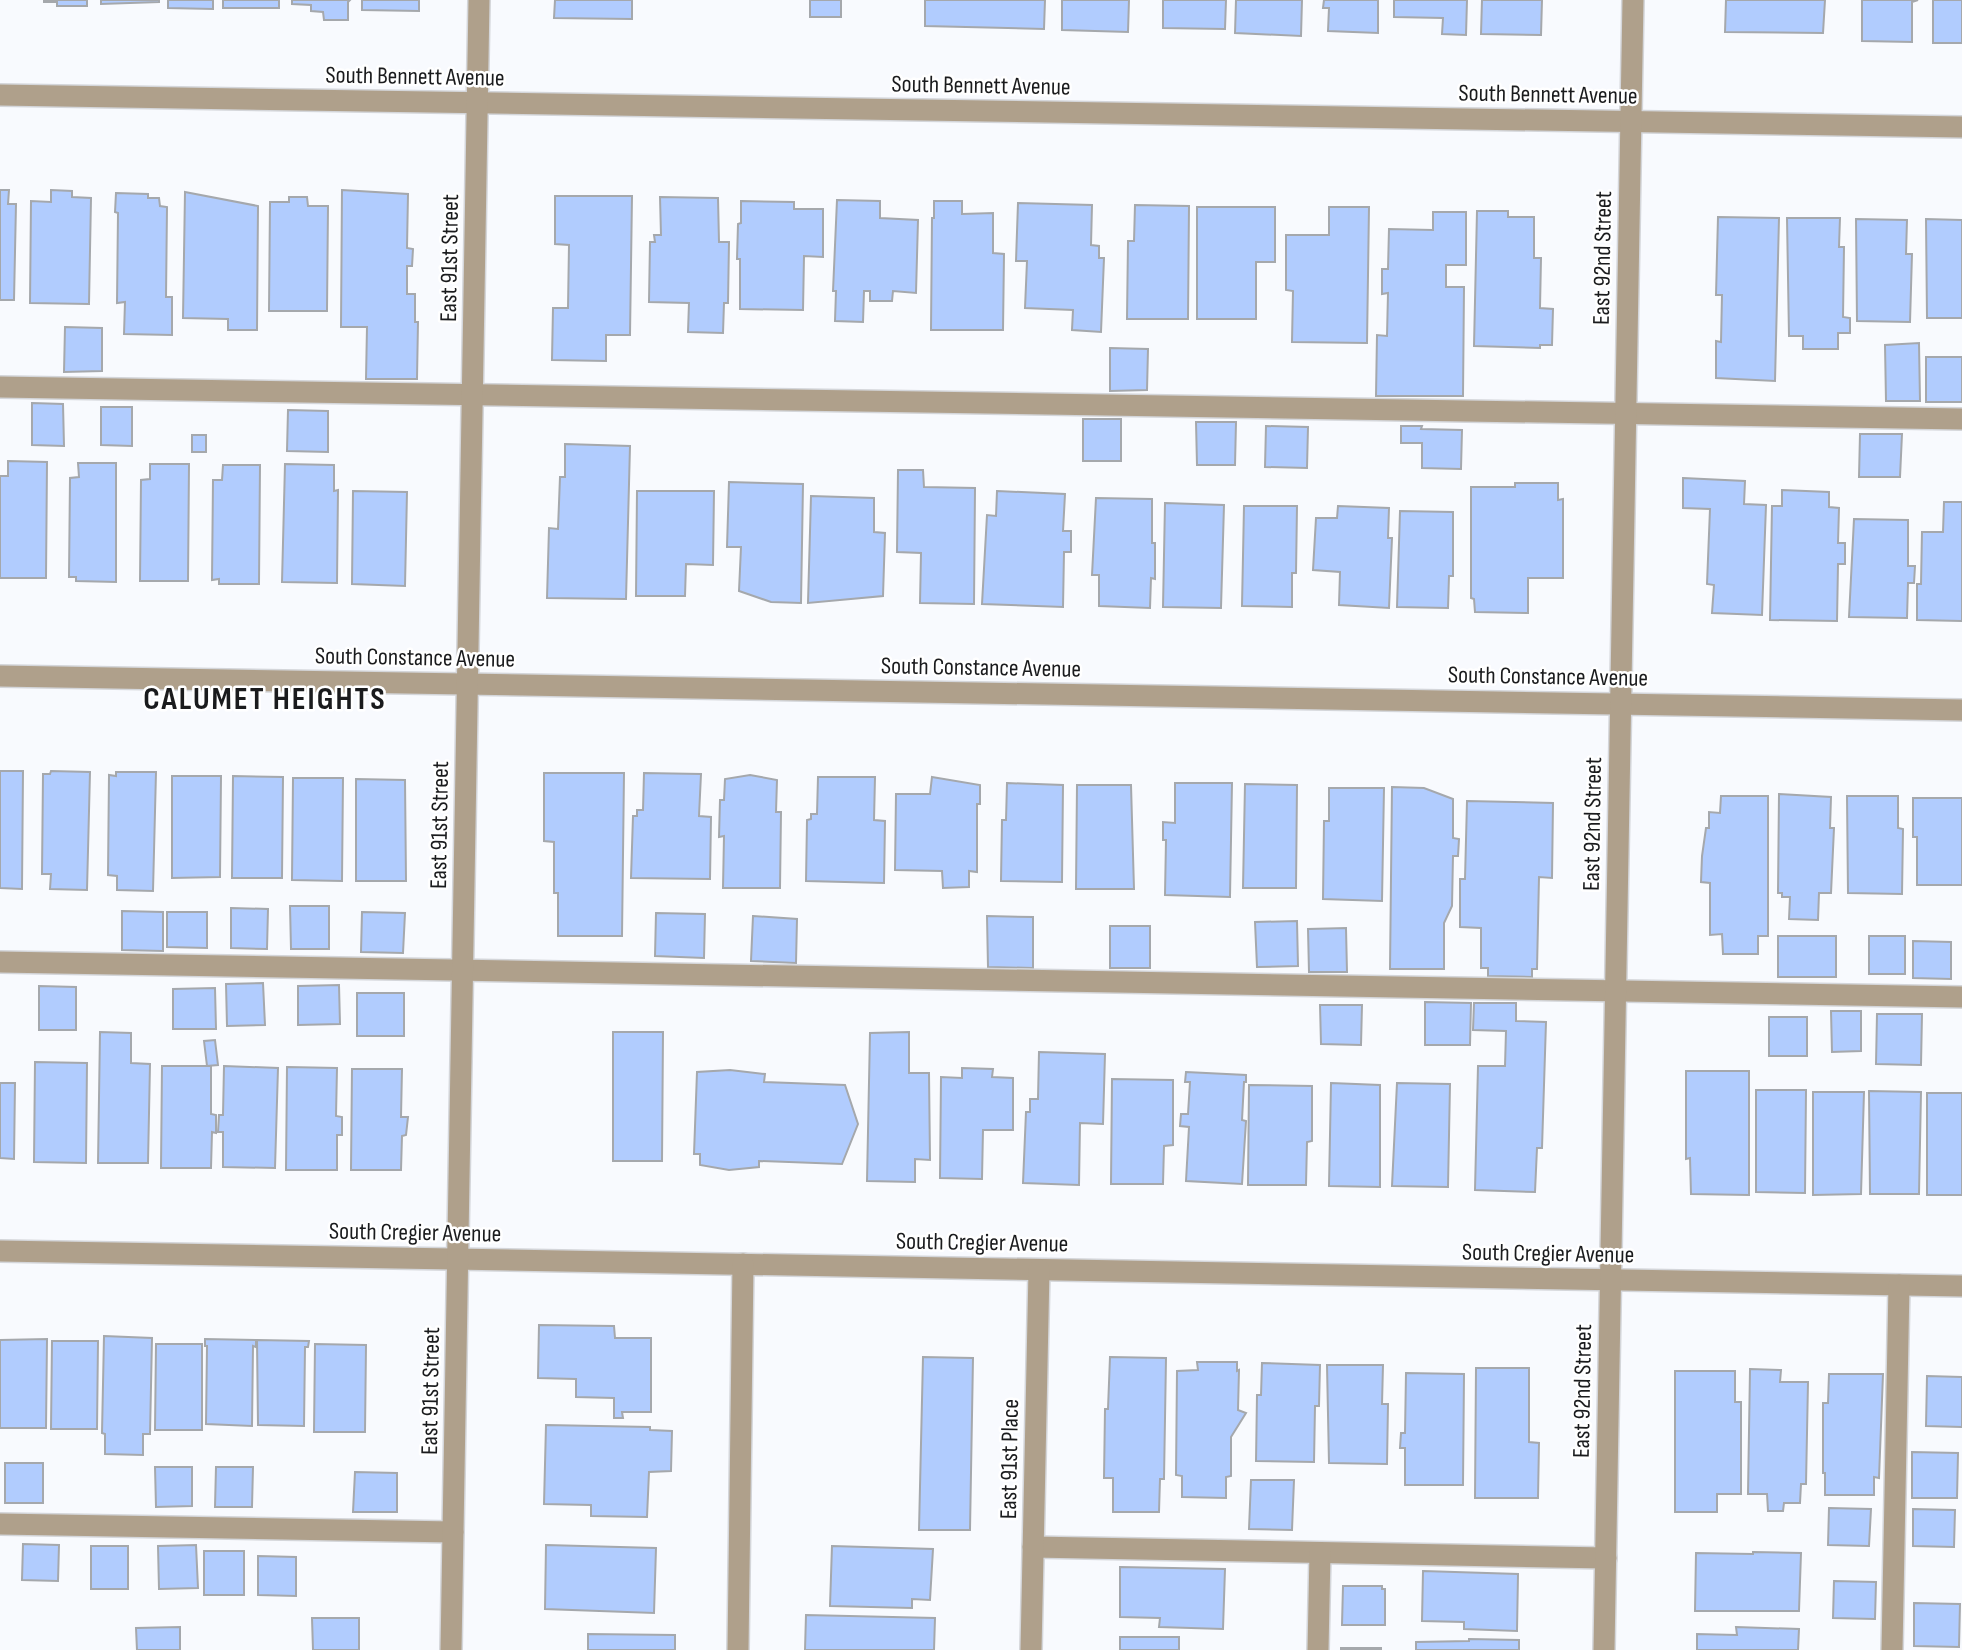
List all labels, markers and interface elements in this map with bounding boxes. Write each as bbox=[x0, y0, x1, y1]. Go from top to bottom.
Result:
street label: South Bennett Avenue bbox=[325, 60, 505, 93]
street label: South Bennett Avenue bbox=[891, 69, 1071, 102]
street label: South Bennett Avenue bbox=[1458, 78, 1638, 111]
street label: East 92nd Street bbox=[1587, 191, 1618, 325]
street label: East 91st Street bbox=[434, 194, 465, 322]
street label: South Constance Avenue bbox=[315, 641, 515, 674]
street label: South Constance Avenue bbox=[881, 651, 1081, 684]
street label: South Constance Avenue bbox=[1448, 660, 1648, 693]
district label: CALUMET HEIGHTS bbox=[143, 680, 387, 719]
street label: East 92nd Street bbox=[1577, 757, 1608, 891]
street label: East 91st Street bbox=[424, 761, 455, 889]
street label: South Cregier Avenue bbox=[329, 1216, 501, 1249]
street label: South Cregier Avenue bbox=[896, 1226, 1068, 1259]
street label: South Cregier Avenue bbox=[1462, 1237, 1634, 1270]
street label: East 92nd Street bbox=[1567, 1324, 1598, 1458]
street label: East 91st Street bbox=[415, 1327, 446, 1455]
street label: East 91st Place bbox=[994, 1399, 1025, 1519]

